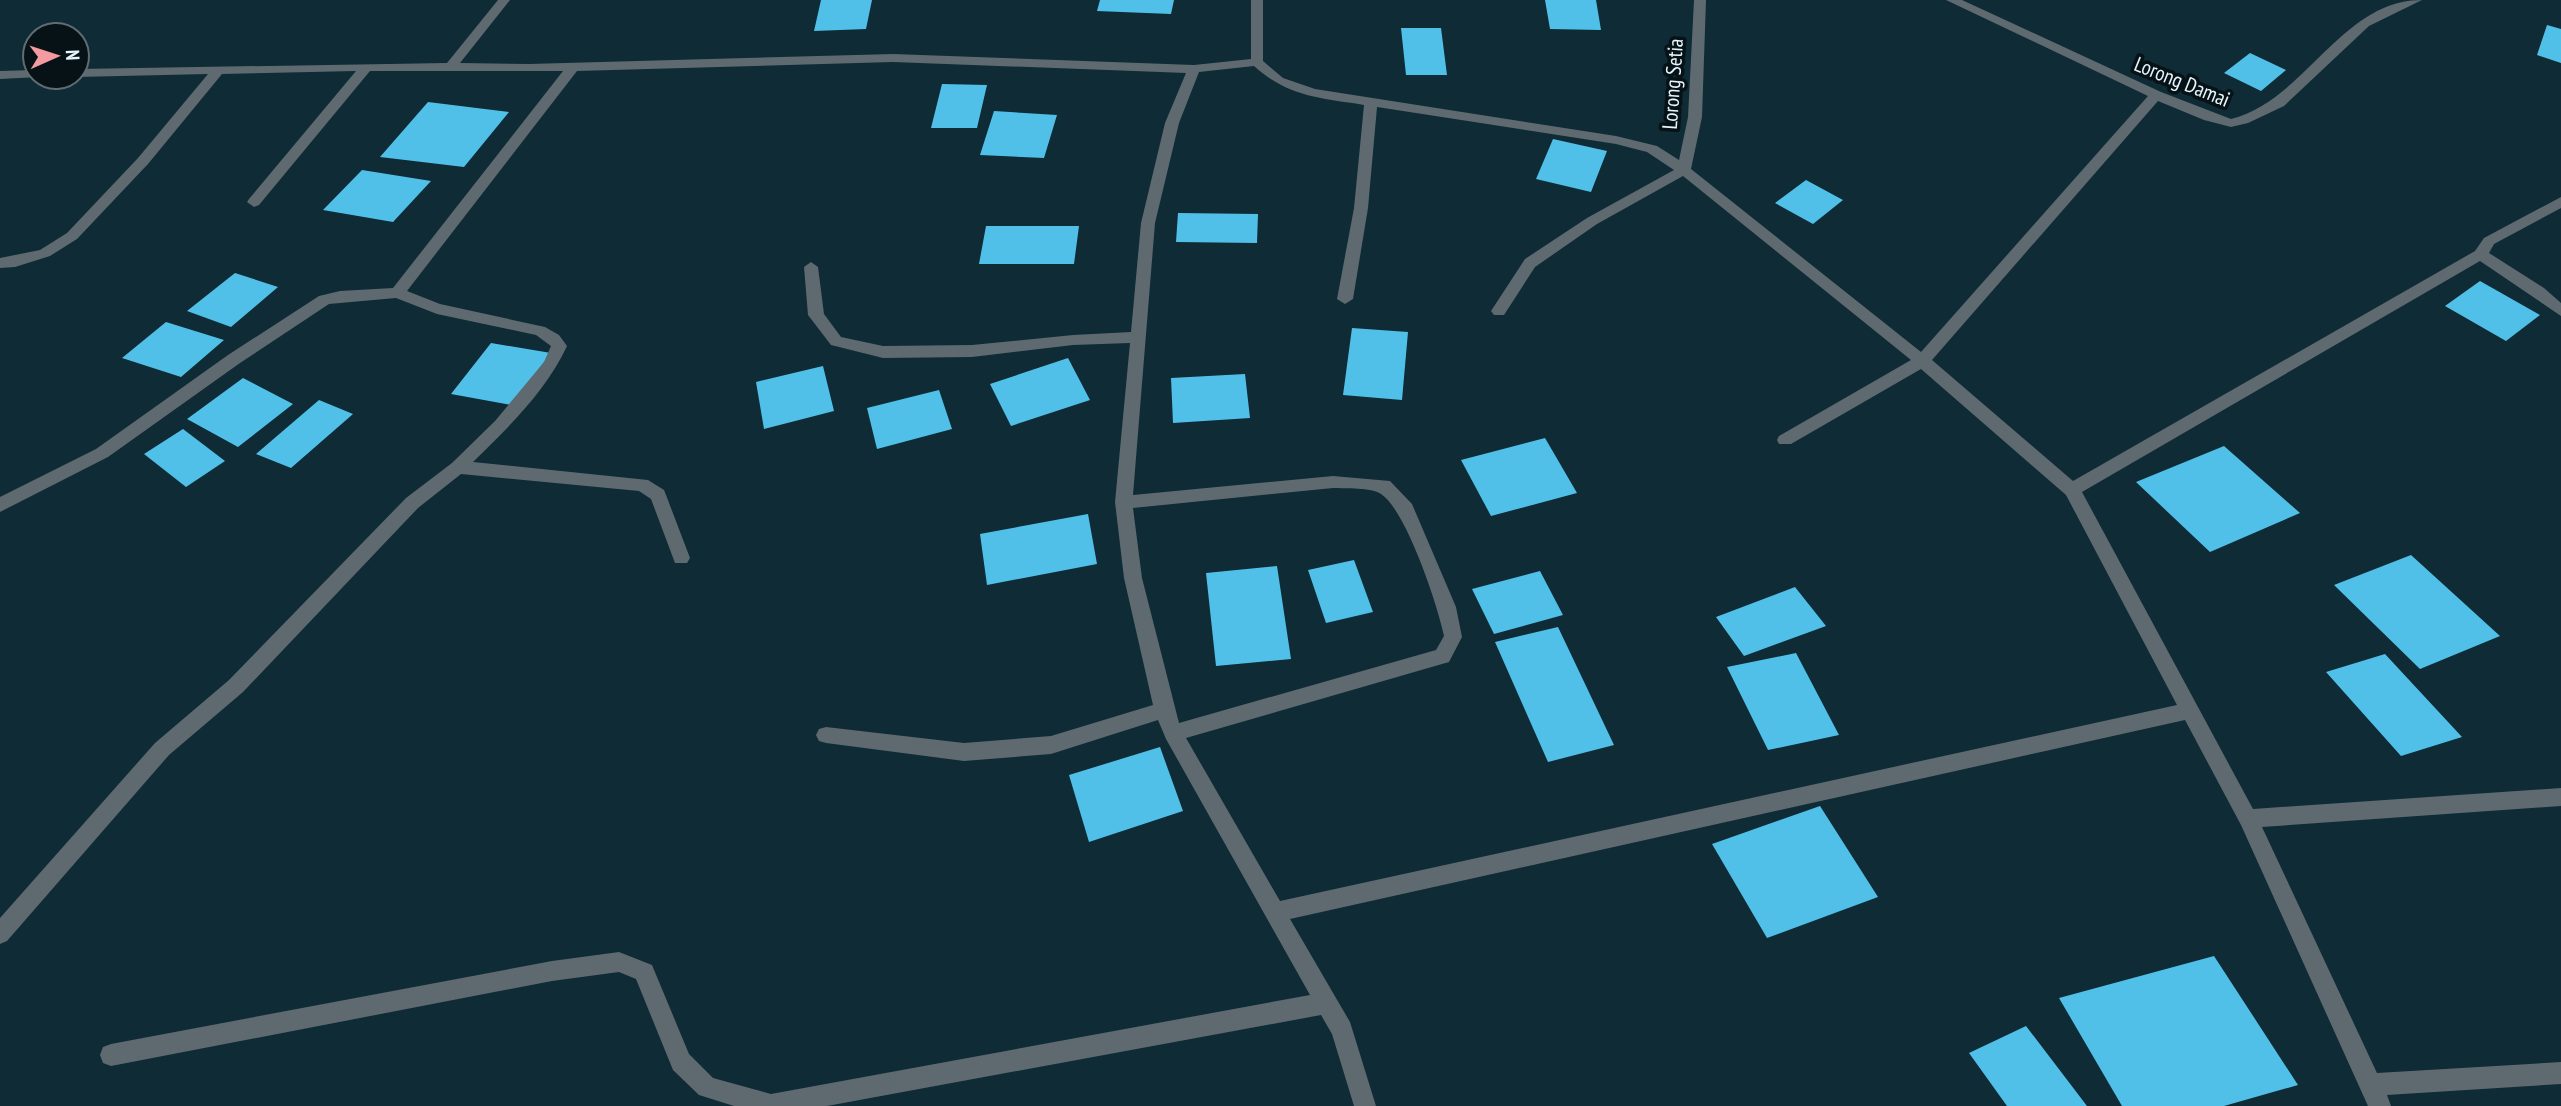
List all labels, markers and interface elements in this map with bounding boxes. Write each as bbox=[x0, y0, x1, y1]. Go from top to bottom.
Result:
north arrow bbox=[21, 21, 91, 91]
street label: Lorong Setia bbox=[1656, 38, 1689, 130]
text: N bbox=[61, 49, 85, 61]
street label: Lorong Damai bbox=[2131, 50, 2234, 113]

